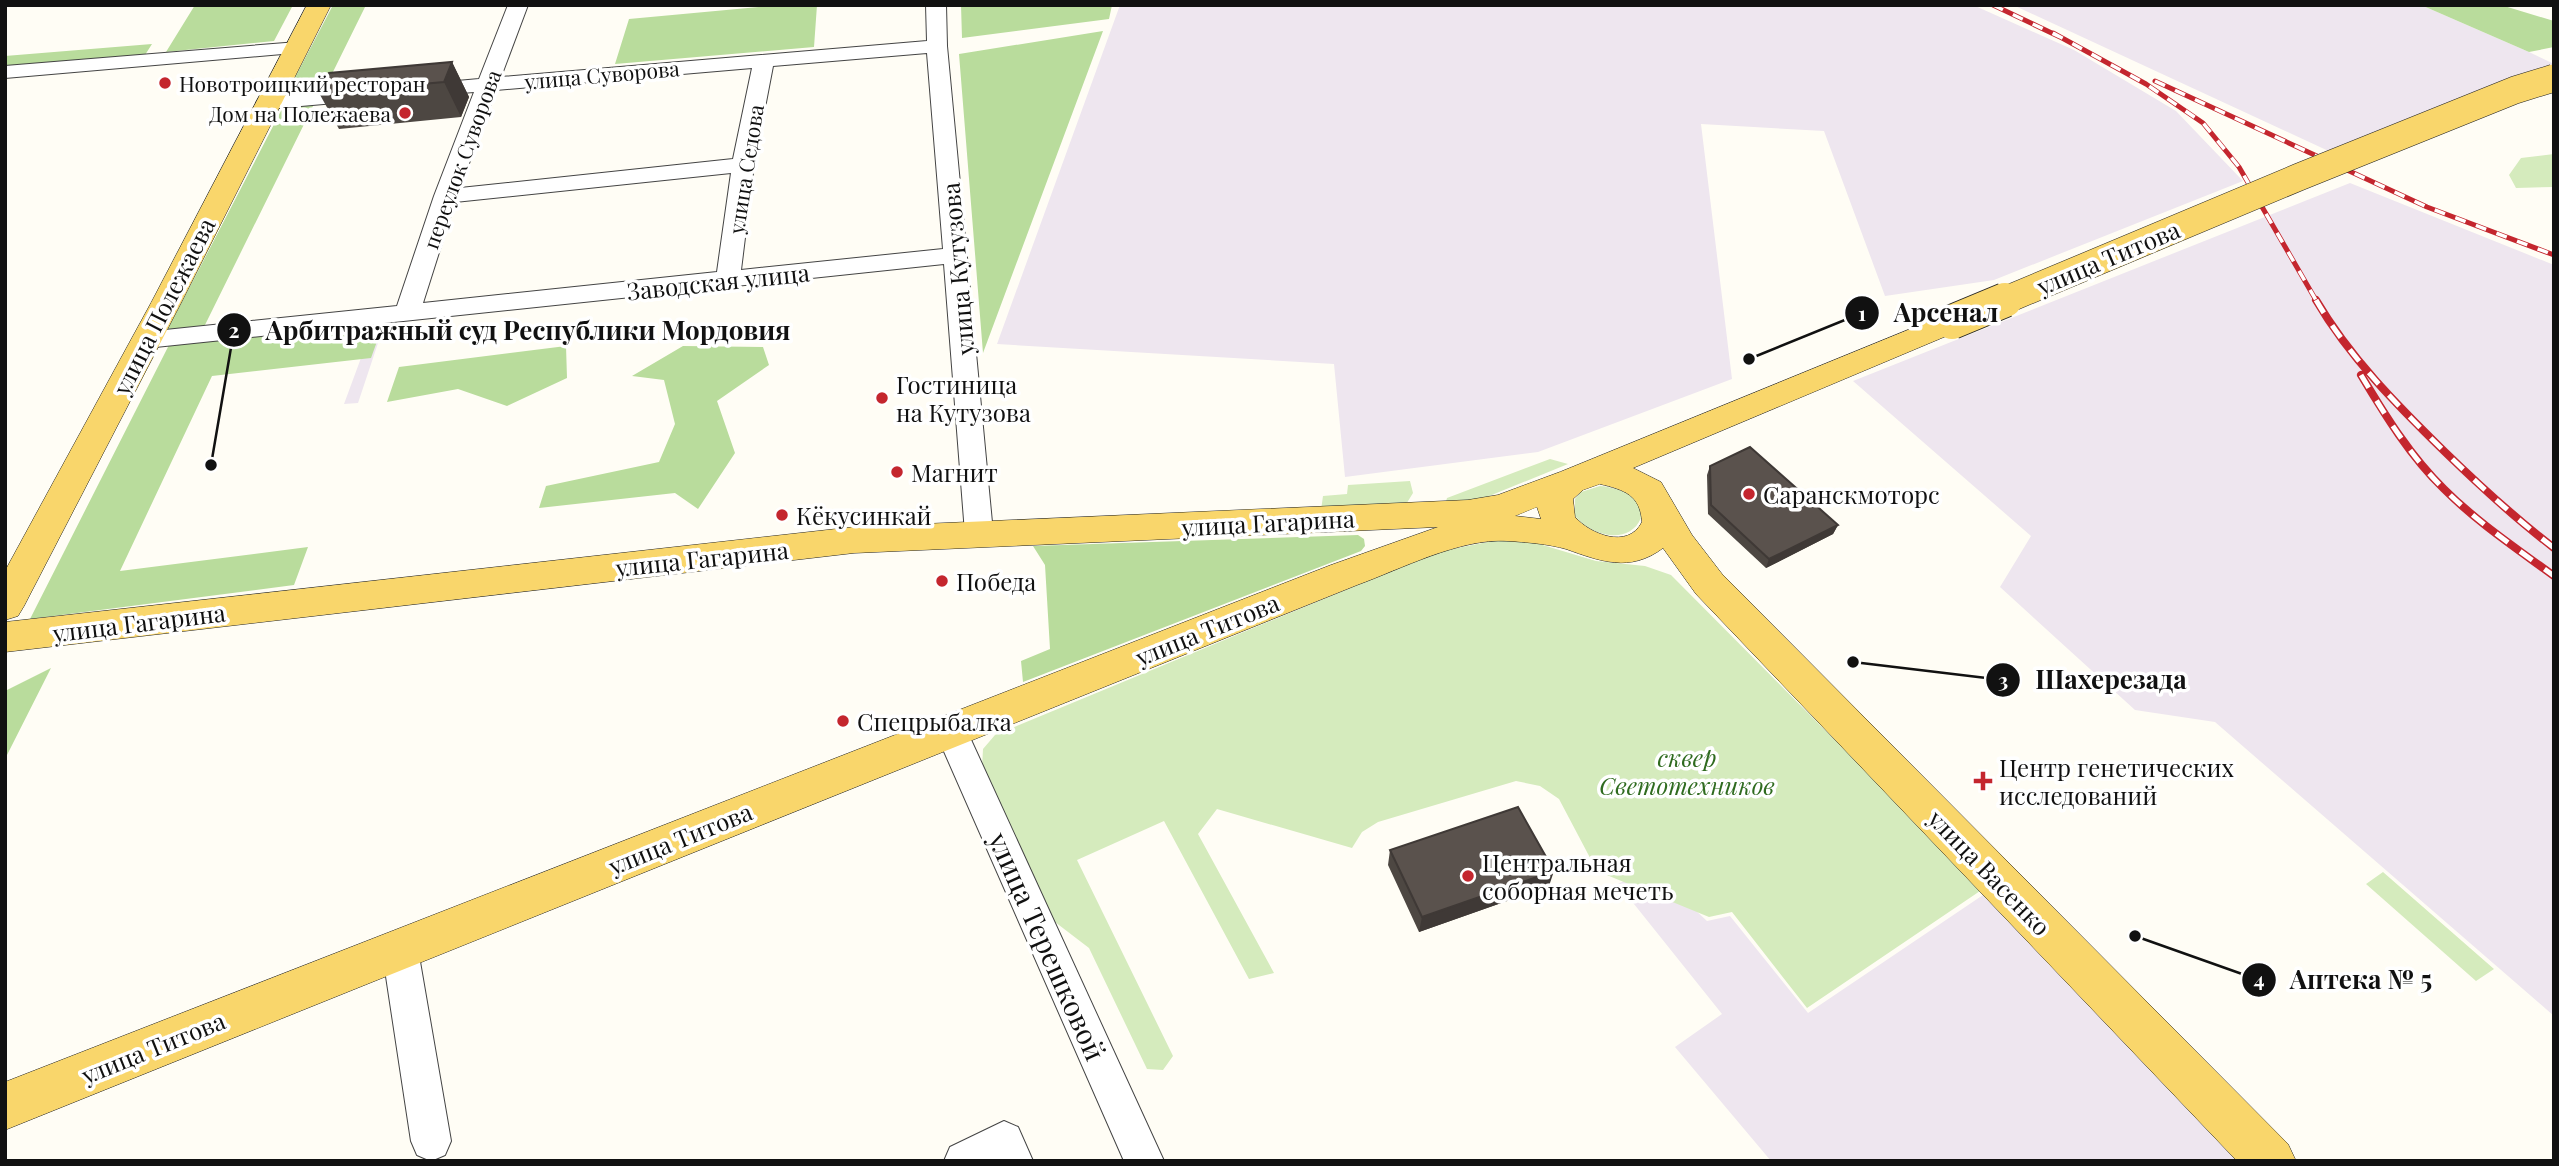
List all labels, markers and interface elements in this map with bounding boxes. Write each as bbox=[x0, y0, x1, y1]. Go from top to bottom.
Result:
street label: улица Суворова bbox=[522, 53, 681, 95]
street label: переулок Суворова bbox=[416, 65, 507, 252]
place label: Новотроицкий ресторан bbox=[179, 69, 426, 97]
marker: Новотроицкий ресторан bbox=[157, 75, 173, 91]
place label: Дом на Полежаева bbox=[209, 99, 392, 127]
street label: улица Седова bbox=[721, 102, 769, 237]
marker: Дом на Полежаева bbox=[397, 105, 413, 121]
street label: улица Кутузова bbox=[934, 181, 981, 358]
street label: улица Полежаева bbox=[104, 212, 222, 401]
street label: улица Титова bbox=[2031, 213, 2184, 302]
street label: Заводская улица bbox=[625, 255, 811, 307]
callout: Арсенал bbox=[1845, 290, 2012, 337]
text: Арсенал bbox=[1893, 294, 1998, 329]
text: 1 bbox=[1858, 298, 1866, 326]
callout: Арбитражный суд Республики Мордовия bbox=[216, 307, 804, 354]
text: Арбитражный суд Республики Мордовия bbox=[265, 312, 790, 347]
text: 2 bbox=[229, 315, 240, 343]
place label: Гостиница на Кутузова bbox=[896, 368, 1031, 428]
marker: Гостиница на Кутузова bbox=[874, 390, 890, 406]
place label: Магнит bbox=[911, 456, 998, 488]
marker: Магнит bbox=[889, 464, 905, 480]
place label: Саранскмоторс bbox=[1763, 478, 1940, 510]
marker: Саранскмоторс bbox=[1741, 486, 1757, 502]
place label: Кёкусинкай bbox=[796, 499, 932, 531]
street label: улица Гагарина bbox=[1180, 501, 1356, 543]
marker: Кёкусинкай bbox=[774, 507, 790, 523]
street label: улица Гагарина bbox=[613, 533, 790, 583]
place label: Победа bbox=[956, 565, 1036, 597]
marker: Победа bbox=[934, 573, 950, 589]
street label: улица Титова bbox=[1130, 586, 1284, 673]
street label: улица Гагарина bbox=[50, 596, 227, 649]
callout: Шахерезада bbox=[1986, 657, 2200, 704]
text: Шахерезада bbox=[2035, 661, 2187, 696]
text: 3 bbox=[1998, 665, 2008, 693]
place label: Спецрыбалка bbox=[857, 705, 1012, 737]
marker: Спецрыбалка bbox=[835, 713, 851, 729]
park label: сквер Светотехников bbox=[1599, 741, 1775, 801]
place label: Центр генетических исследований bbox=[1999, 751, 2235, 811]
marker: Центр генетических исследований bbox=[1973, 771, 1993, 791]
street label: улица Титова bbox=[603, 795, 757, 882]
street label: улица Васенко bbox=[1921, 802, 2058, 942]
street label: улица Терешковой bbox=[981, 825, 1115, 1066]
place label: Центральная соборная мечеть bbox=[1482, 846, 1673, 906]
marker: Центральная соборная мечеть bbox=[1460, 868, 1476, 884]
callout: Аптека № 5 bbox=[2241, 956, 2446, 1003]
text: Аптека № 5 bbox=[2289, 961, 2432, 996]
text: 4 bbox=[2253, 964, 2265, 992]
street label: улица Титова bbox=[76, 1004, 230, 1091]

